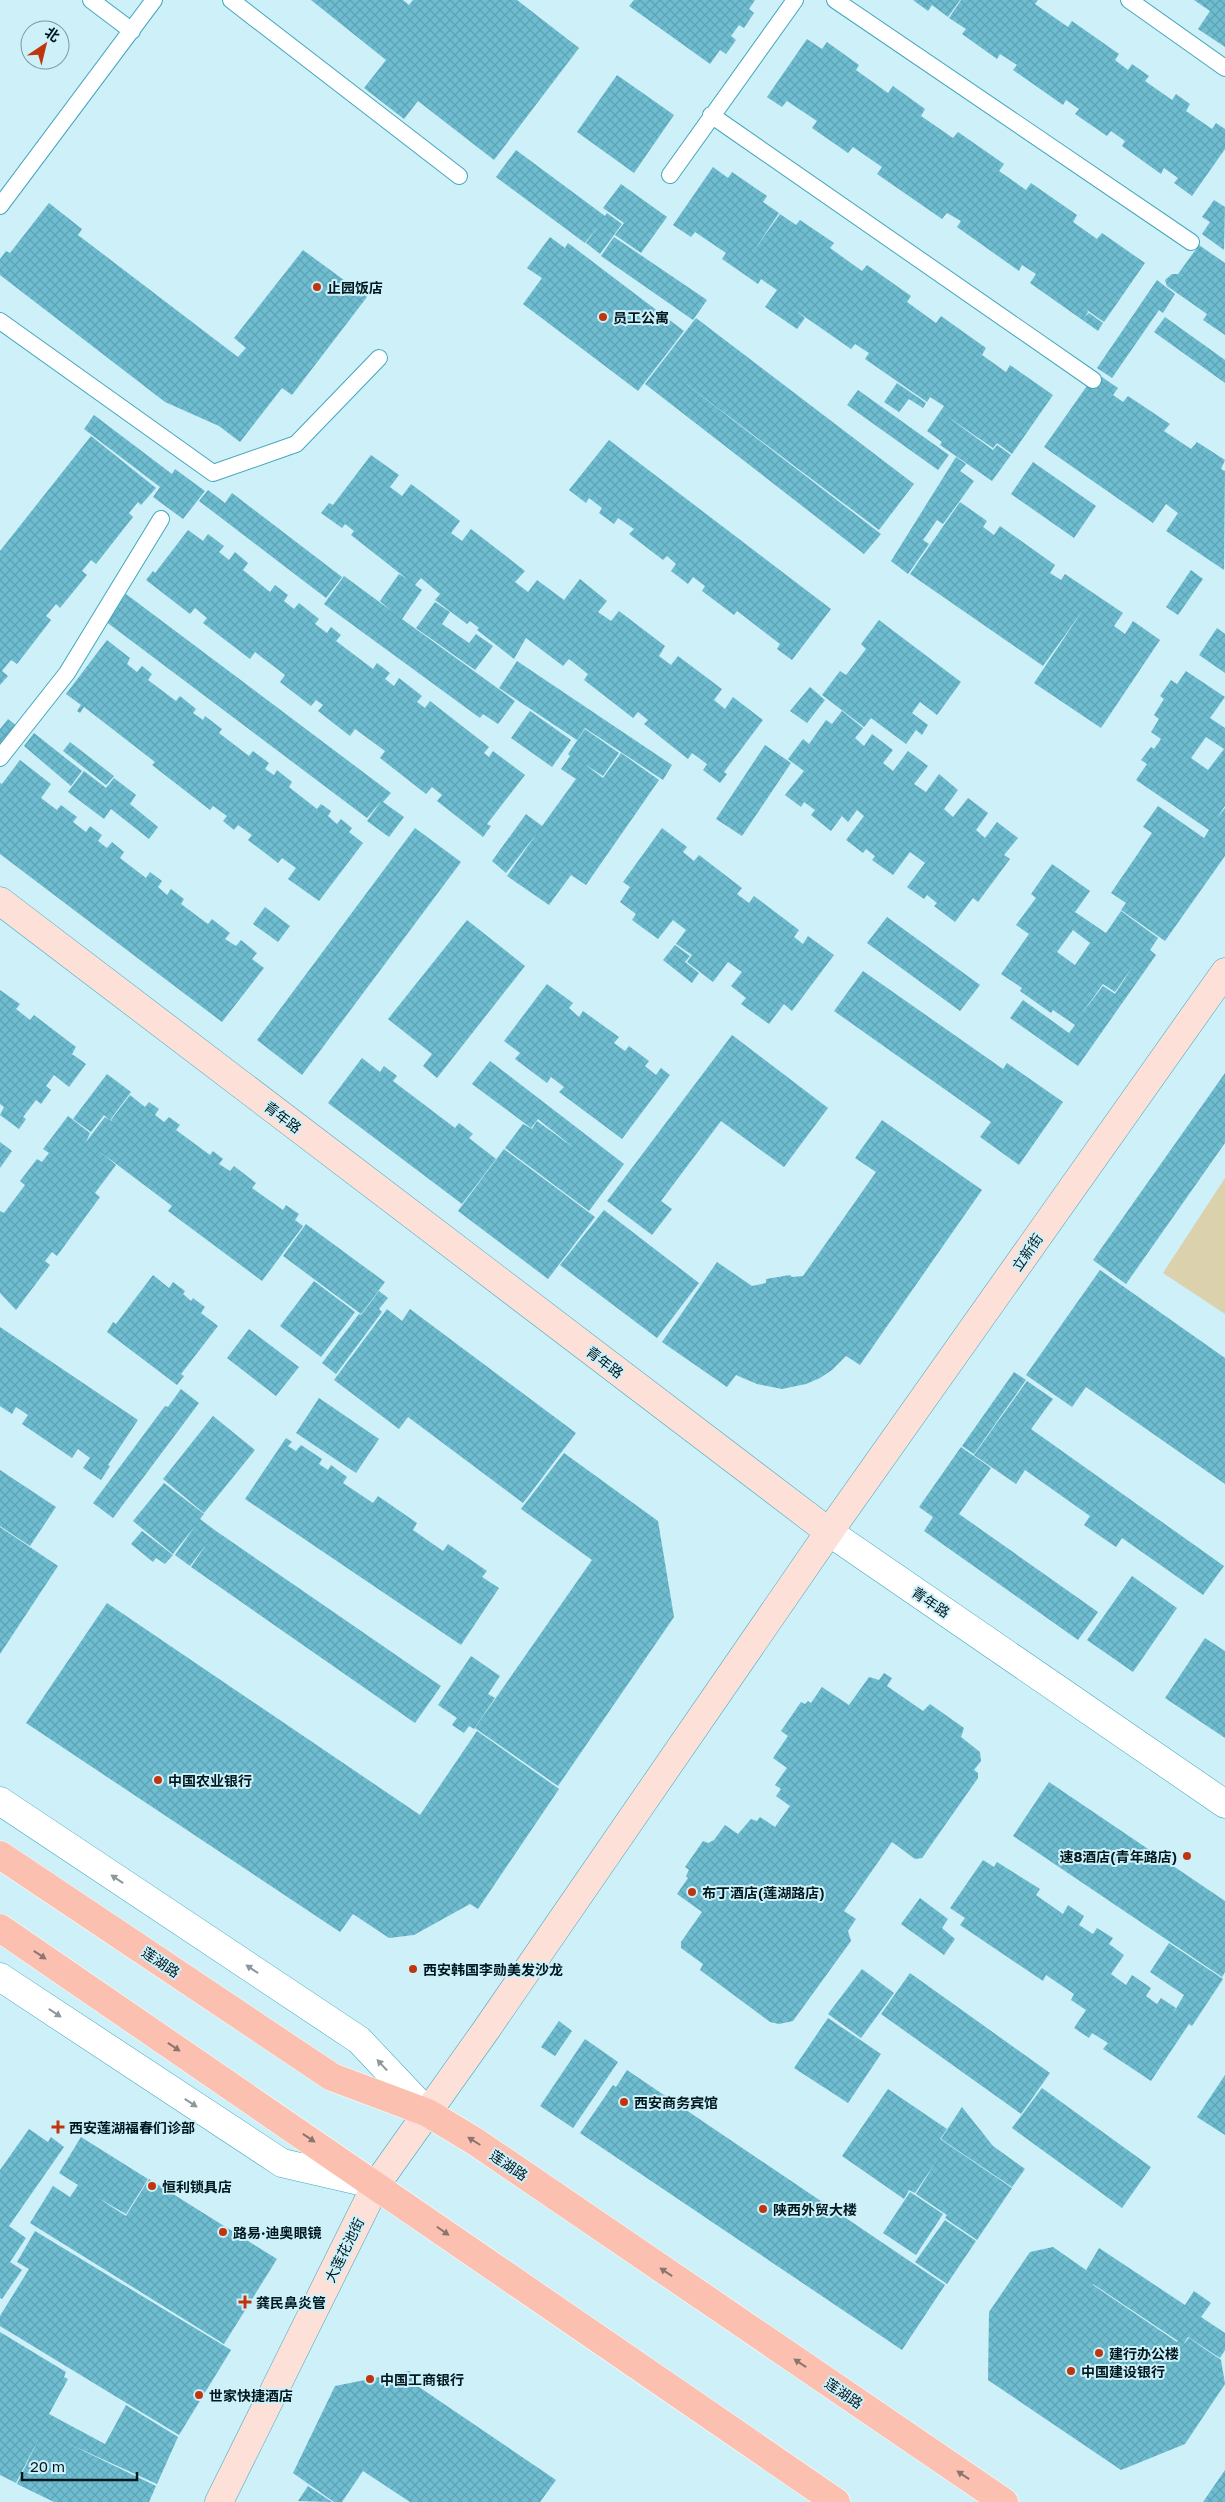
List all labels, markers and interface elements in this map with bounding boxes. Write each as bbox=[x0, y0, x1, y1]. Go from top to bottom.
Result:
north arrow bbox=[20, 20, 70, 70]
text: 北 bbox=[42, 23, 63, 45]
place label: 止园饭店 bbox=[327, 279, 383, 296]
marker: 止园饭店 bbox=[311, 281, 323, 293]
place label: 员工公寓 bbox=[613, 309, 669, 326]
marker: 员工公寓 bbox=[597, 311, 609, 323]
street label: 青年路 bbox=[261, 1098, 305, 1136]
street label: 立新街 bbox=[1008, 1230, 1046, 1274]
street label: 青年路 bbox=[583, 1343, 627, 1381]
street label: 青年路 bbox=[909, 1583, 953, 1621]
place label: 中国农业银行 bbox=[168, 1772, 252, 1789]
marker: 中国农业银行 bbox=[152, 1774, 164, 1786]
place label: 速8酒店(青年路店) bbox=[1059, 1848, 1177, 1865]
marker: 速8酒店(青年路店) bbox=[1181, 1850, 1193, 1862]
one-way arrow bbox=[110, 1874, 124, 1884]
place label: 布丁酒店(莲湖路店) bbox=[702, 1884, 825, 1901]
marker: 布丁酒店(莲湖路店) bbox=[686, 1886, 698, 1898]
street label: 莲湖路 bbox=[139, 1943, 183, 1981]
one-way arrow bbox=[33, 1950, 47, 1960]
place label: 西安韩国李勋美发沙龙 bbox=[423, 1961, 563, 1978]
marker: 西安韩国李勋美发沙龙 bbox=[407, 1963, 419, 1975]
one-way arrow bbox=[245, 1964, 259, 1974]
one-way arrow bbox=[49, 2008, 62, 2018]
one-way arrow bbox=[168, 2042, 181, 2052]
one-way arrow bbox=[376, 2059, 388, 2071]
place label: 西安商务宾馆 bbox=[634, 2094, 718, 2111]
marker: 西安商务宾馆 bbox=[618, 2096, 630, 2108]
one-way arrow bbox=[184, 2098, 198, 2108]
place label: 西安莲湖福春们诊部 bbox=[69, 2119, 195, 2136]
marker: 西安莲湖福春们诊部 bbox=[51, 2120, 65, 2134]
one-way arrow bbox=[302, 2134, 316, 2143]
one-way arrow bbox=[467, 2137, 480, 2146]
street label: 莲湖路 bbox=[487, 2146, 531, 2184]
place label: 恒利锁具店 bbox=[162, 2178, 232, 2195]
marker: 恒利锁具店 bbox=[146, 2180, 158, 2192]
place label: 陕西外贸大楼 bbox=[773, 2201, 857, 2218]
marker: 陕西外贸大楼 bbox=[757, 2203, 769, 2215]
street label: 大莲花池街 bbox=[321, 2215, 367, 2285]
place label: 路易·迪奥眼镜 bbox=[233, 2224, 321, 2241]
marker: 路易·迪奥眼镜 bbox=[217, 2226, 229, 2238]
one-way arrow bbox=[436, 2226, 449, 2236]
one-way arrow bbox=[659, 2267, 673, 2277]
place label: 龚民鼻炎管 bbox=[256, 2294, 326, 2311]
marker: 龚民鼻炎管 bbox=[238, 2295, 252, 2309]
place label: 建行办公楼 bbox=[1109, 2345, 1179, 2362]
marker: 建行办公楼 bbox=[1093, 2347, 1105, 2359]
one-way arrow bbox=[793, 2358, 807, 2368]
place label: 中国建设银行 bbox=[1081, 2363, 1165, 2380]
marker: 中国建设银行 bbox=[1065, 2365, 1077, 2377]
place label: 中国工商银行 bbox=[380, 2371, 464, 2388]
marker: 中国工商银行 bbox=[364, 2373, 376, 2385]
street label: 莲湖路 bbox=[822, 2374, 866, 2412]
place label: 世家快捷酒店 bbox=[209, 2387, 293, 2404]
marker: 世家快捷酒店 bbox=[193, 2389, 205, 2401]
scale bar bbox=[22, 2450, 138, 2482]
text: 20 m bbox=[30, 2457, 65, 2475]
one-way arrow bbox=[957, 2470, 970, 2479]

